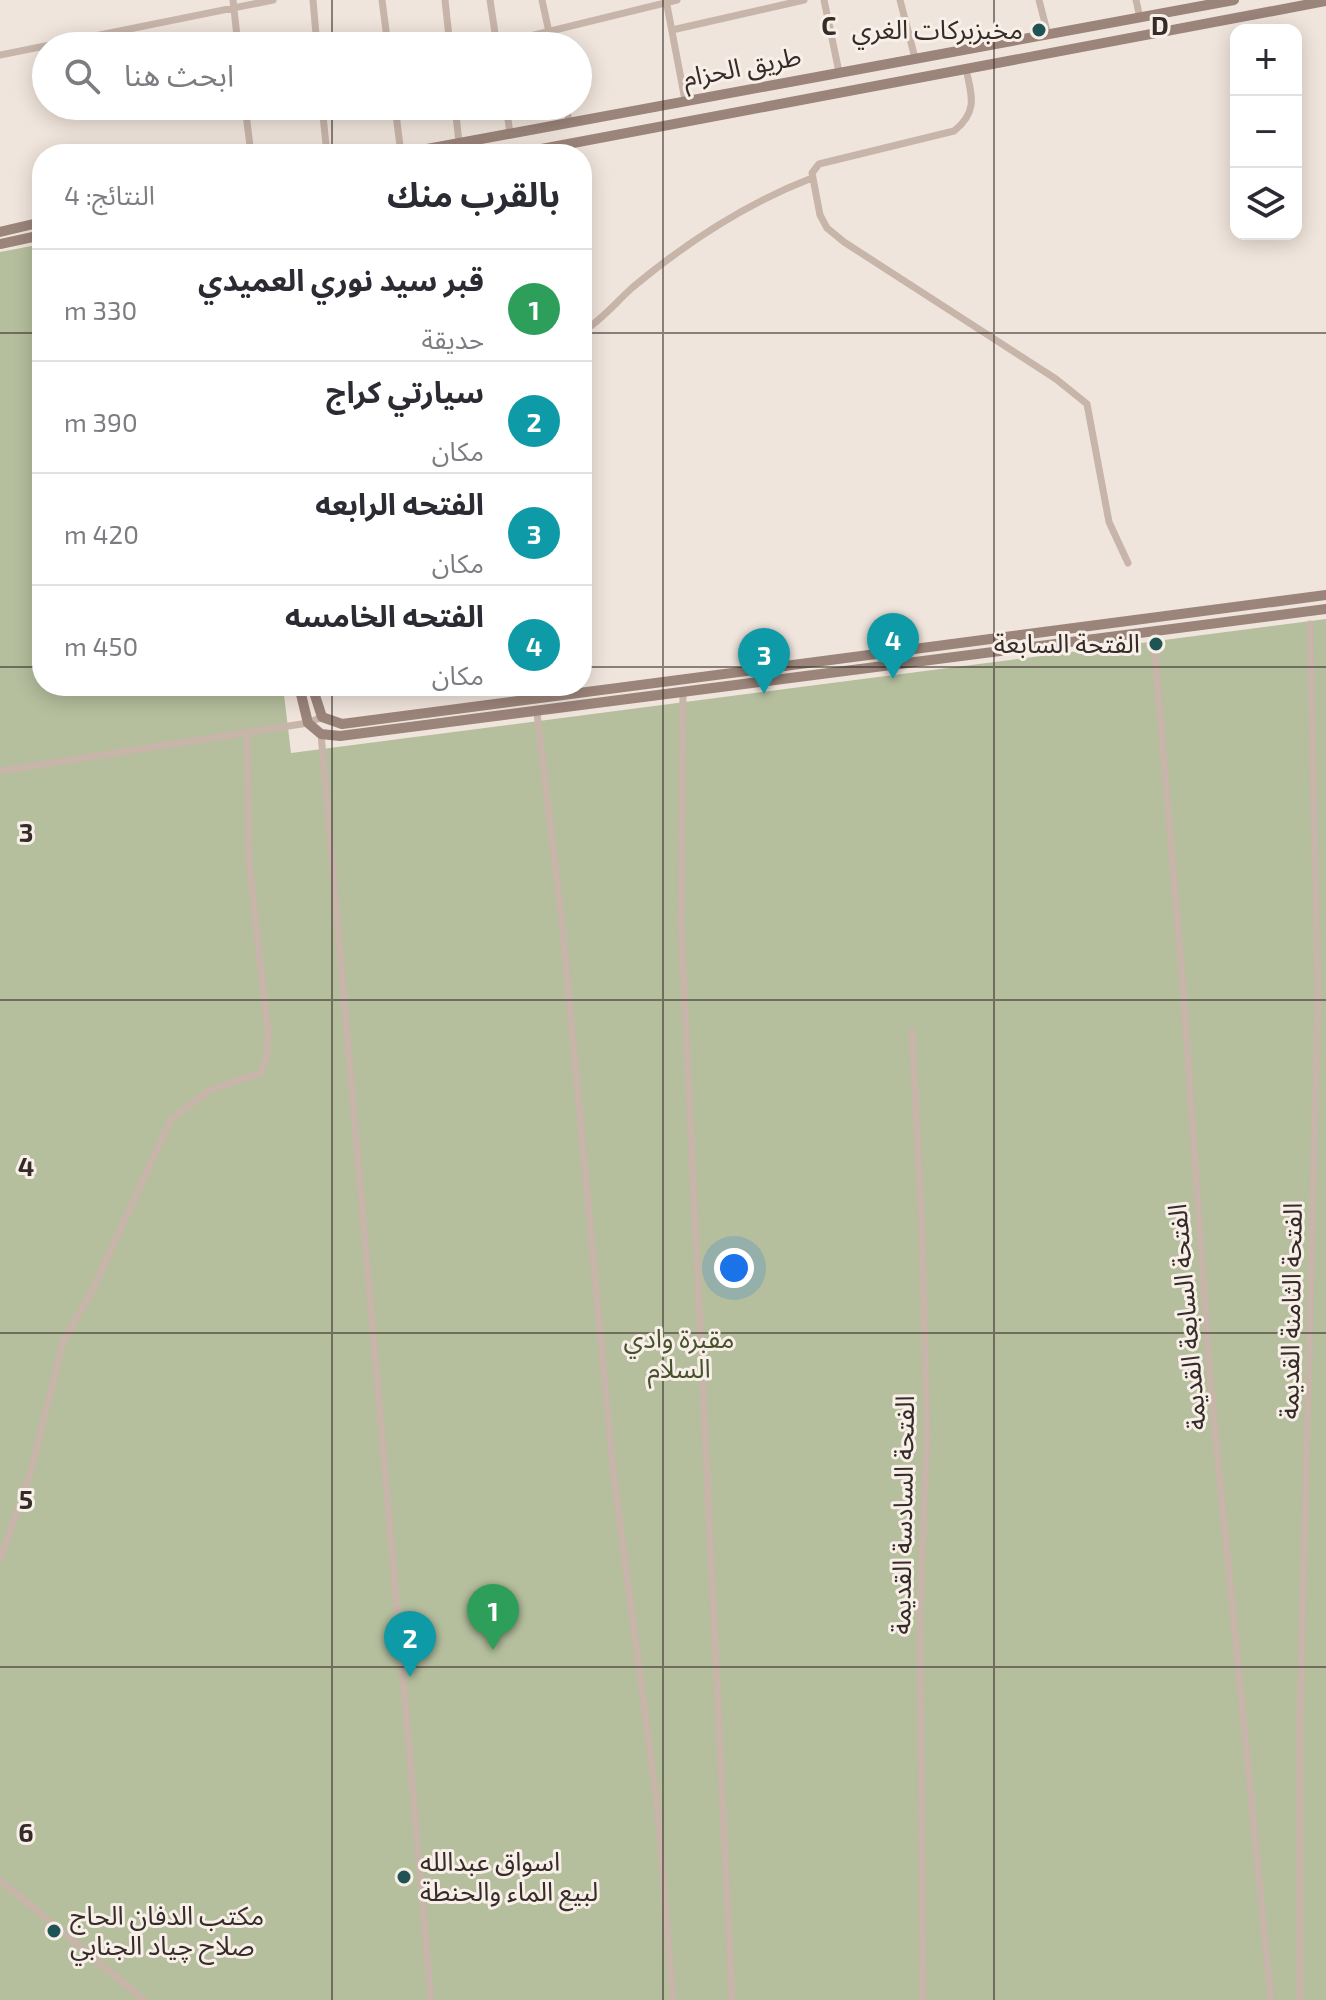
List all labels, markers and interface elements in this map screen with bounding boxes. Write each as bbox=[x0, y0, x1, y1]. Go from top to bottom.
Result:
text: C bbox=[821, 9, 837, 40]
text: D bbox=[1151, 9, 1169, 40]
place label: مخبزبركات الغري bbox=[852, 13, 1023, 50]
marker: مخبزبركات الغري bbox=[1030, 21, 1048, 39]
map controls bbox=[1230, 24, 1302, 240]
button: + bbox=[1230, 24, 1302, 96]
search box bbox=[32, 32, 592, 120]
street label: طريق الحزام bbox=[680, 39, 805, 98]
icon: search bbox=[60, 54, 104, 98]
text: ابحث هنا bbox=[124, 56, 234, 92]
button: − bbox=[1230, 96, 1302, 168]
button: layers bbox=[1230, 168, 1302, 240]
text: بالقرب منك bbox=[387, 173, 560, 214]
text: النتائج: 4 bbox=[64, 179, 155, 210]
text: قبر سيد نوري العميدي bbox=[198, 261, 484, 297]
text: 330 m bbox=[64, 294, 137, 325]
text: 1 bbox=[528, 294, 540, 325]
text: حديقة bbox=[422, 323, 484, 354]
text: سيارتي كراج bbox=[326, 373, 484, 409]
text: 390 m bbox=[64, 406, 138, 437]
text: 2 bbox=[526, 406, 542, 437]
text: مكان bbox=[432, 435, 484, 466]
text: الفتحه الرابعه bbox=[315, 485, 484, 521]
text: 420 m bbox=[64, 518, 139, 549]
text: 3 bbox=[527, 518, 541, 549]
text: مكان bbox=[432, 547, 484, 578]
text: الفتحه الخامسه bbox=[285, 597, 484, 633]
pin: 4 bbox=[867, 613, 919, 679]
place label: الفتحة السابعة bbox=[994, 627, 1140, 658]
pin: 3 bbox=[738, 628, 790, 694]
text: 450 m bbox=[64, 630, 138, 661]
text: 4 bbox=[526, 630, 542, 661]
marker: الفتحة السابعة bbox=[1147, 635, 1165, 653]
text: مكان bbox=[432, 659, 484, 690]
text: 3 bbox=[19, 816, 33, 847]
text: 4 bbox=[18, 1150, 34, 1181]
street label: الفتحة الثامنة القديمة bbox=[1272, 1202, 1307, 1420]
street label: الفتحة السابعة القديمة bbox=[1160, 1203, 1211, 1432]
your location bbox=[714, 1248, 754, 1288]
park label: مقبرة وادي السلام bbox=[624, 1322, 735, 1389]
street label: الفتحة السادسة القديمة bbox=[884, 1395, 919, 1635]
text: 5 bbox=[19, 1483, 33, 1514]
pin: 1 bbox=[467, 1584, 519, 1650]
pin: 2 bbox=[384, 1611, 436, 1677]
text: 6 bbox=[18, 1816, 34, 1847]
place label: اسواق عبدالله لبيع الماء والحنطة bbox=[420, 1845, 598, 1912]
marker: اسواق عبدالله لبيع الماء والحنطة bbox=[395, 1868, 413, 1886]
place label: مكتب الدفان الحاج صلاح چياد الجنابي bbox=[70, 1899, 264, 1966]
marker: مكتب الدفان الحاج صلاح چياد الجنابي bbox=[45, 1922, 63, 1940]

